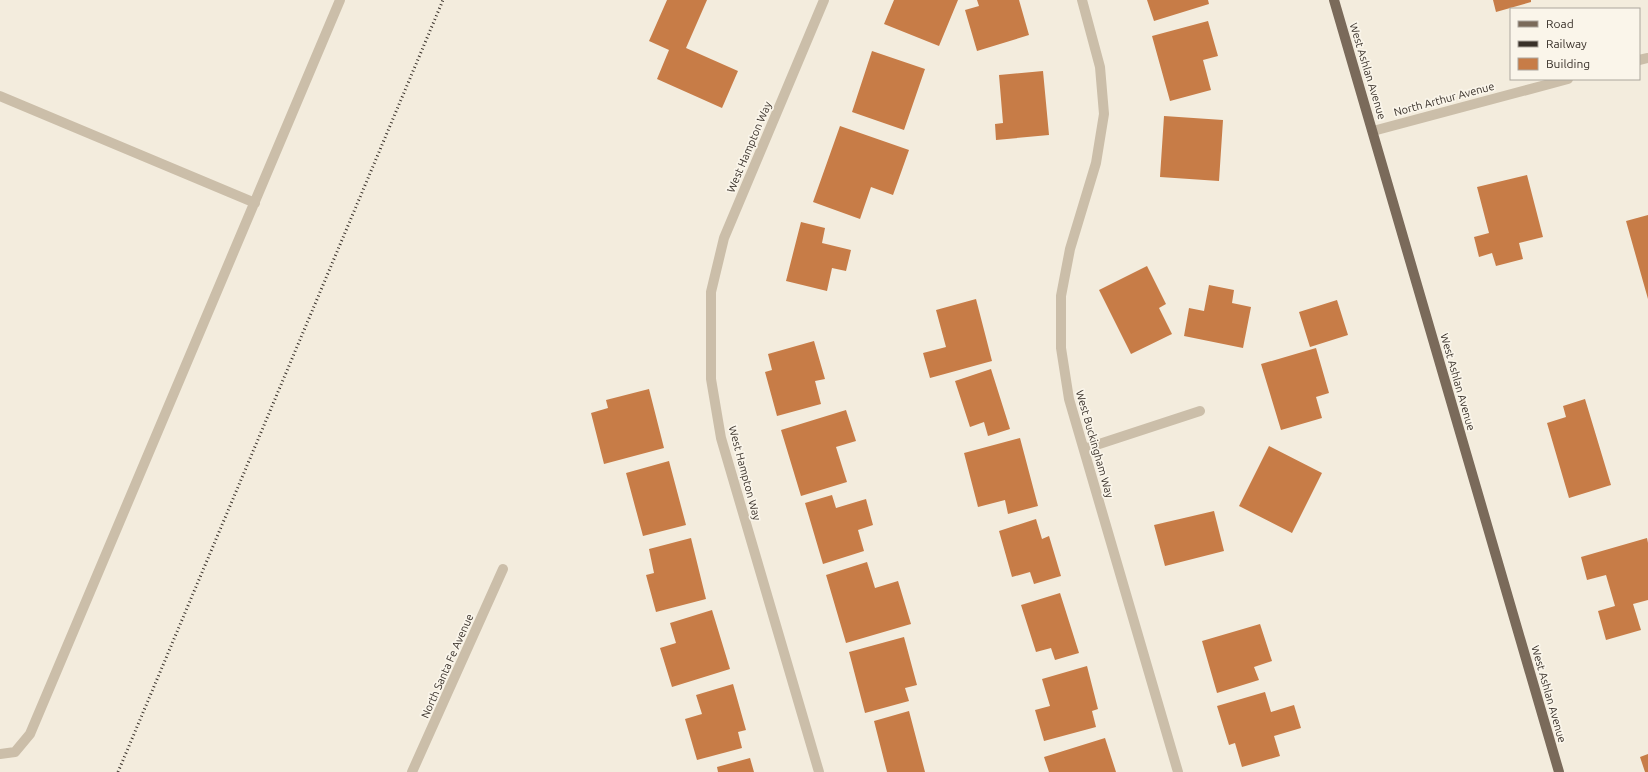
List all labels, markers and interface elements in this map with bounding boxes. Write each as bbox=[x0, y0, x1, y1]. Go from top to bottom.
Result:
legend bbox=[1510, 8, 1640, 80]
text: Road bbox=[1546, 17, 1574, 30]
street label: West Ashlan Avenue bbox=[1348, 21, 1388, 121]
text: Railway bbox=[1546, 37, 1587, 50]
text: Building bbox=[1546, 57, 1590, 70]
street label: North Arthur Avenue bbox=[1392, 80, 1496, 118]
street label: West Hampton Way bbox=[724, 99, 774, 194]
street label: West Ashlan Avenue bbox=[1438, 332, 1478, 432]
street label: West Buckingham Way bbox=[1074, 389, 1116, 500]
street label: West Hampton Way bbox=[727, 424, 764, 522]
street label: North Santa Fe Avenue bbox=[418, 612, 476, 720]
street label: West Ashlan Avenue bbox=[1529, 644, 1569, 744]

